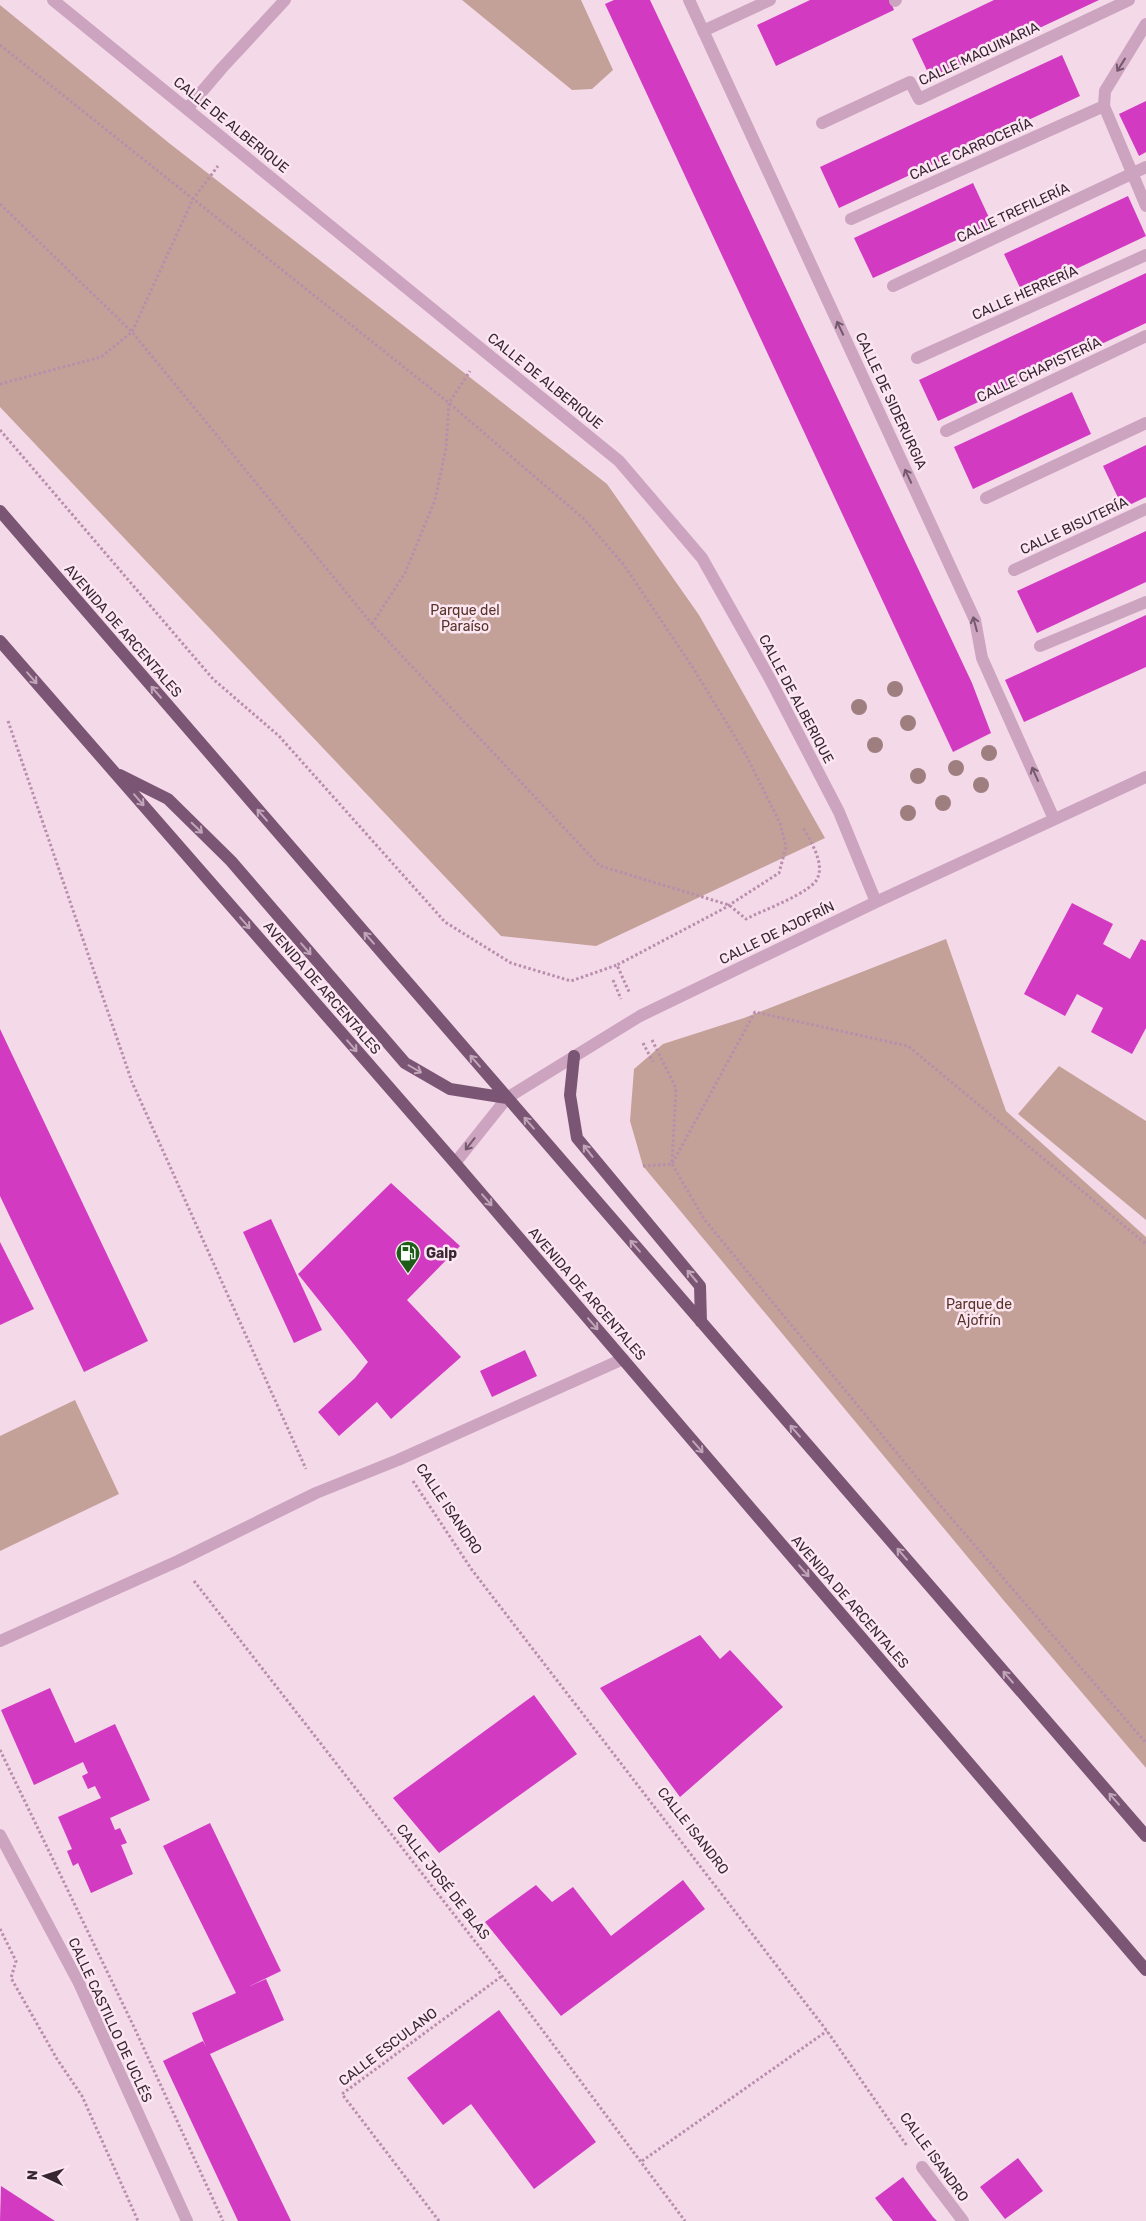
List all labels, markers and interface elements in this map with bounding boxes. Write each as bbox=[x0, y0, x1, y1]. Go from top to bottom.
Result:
street label: CALLE MAQUINARIA bbox=[916, 18, 1043, 89]
one-way arrow bbox=[1115, 58, 1125, 72]
street label: CALLE DE ALBERIQUE bbox=[170, 73, 292, 177]
street label: CALLE CARROCERÍA bbox=[906, 113, 1036, 184]
street label: CALLE TREFILERÍA bbox=[954, 178, 1073, 247]
street label: CALLE HERRERÍA bbox=[969, 261, 1081, 324]
one-way arrow bbox=[835, 321, 845, 336]
street label: CALLE DE ALBERIQUE bbox=[484, 329, 606, 433]
street label: CALLE DE SIDERURGIA bbox=[852, 330, 931, 473]
street label: CALLE CHAPISTERÍA bbox=[974, 333, 1104, 406]
one-way arrow bbox=[903, 469, 913, 484]
street label: CALLE BISUTERÍA bbox=[1017, 492, 1131, 558]
street label: AVENIDA DE ARCENTALES bbox=[61, 561, 186, 701]
park label: Parque del Paraíso bbox=[430, 602, 500, 635]
one-way arrow bbox=[970, 616, 979, 632]
street label: CALLE DE ALBERIQUE bbox=[755, 632, 837, 766]
one-way arrow bbox=[26, 671, 38, 684]
one-way arrow bbox=[150, 685, 162, 698]
one-way arrow bbox=[1029, 767, 1039, 782]
one-way arrow bbox=[133, 794, 145, 807]
one-way arrow bbox=[257, 808, 268, 821]
one-way arrow bbox=[191, 822, 204, 834]
street label: CALLE DE AJOFRÍN bbox=[716, 897, 837, 968]
one-way arrow bbox=[240, 916, 251, 929]
street label: AVENIDA DE ARCENTALES bbox=[260, 918, 385, 1058]
one-way arrow bbox=[363, 931, 374, 944]
one-way arrow bbox=[301, 942, 312, 955]
one-way arrow bbox=[346, 1039, 358, 1052]
one-way arrow bbox=[469, 1054, 481, 1067]
one-way arrow bbox=[407, 1064, 422, 1074]
one-way arrow bbox=[523, 1116, 534, 1129]
one-way arrow bbox=[465, 1137, 475, 1151]
one-way arrow bbox=[583, 1145, 594, 1158]
one-way arrow bbox=[481, 1194, 493, 1207]
street label: AVENIDA DE ARCENTALES bbox=[525, 1224, 650, 1364]
one-way arrow bbox=[629, 1239, 641, 1252]
fuel station icon: Galp bbox=[395, 1240, 421, 1274]
place label: Galp bbox=[426, 1245, 457, 1262]
one-way arrow bbox=[687, 1270, 698, 1283]
park label: Parque de Ajofrín bbox=[946, 1296, 1012, 1329]
one-way arrow bbox=[587, 1317, 598, 1330]
one-way arrow bbox=[790, 1424, 801, 1437]
one-way arrow bbox=[693, 1441, 704, 1454]
street label: CALLE ISANDRO bbox=[412, 1460, 486, 1558]
street label: AVENIDA DE ARCENTALES bbox=[788, 1532, 913, 1672]
one-way arrow bbox=[896, 1547, 907, 1560]
one-way arrow bbox=[798, 1564, 810, 1577]
one-way arrow bbox=[1002, 1670, 1014, 1683]
street label: CALLE ISANDRO bbox=[654, 1784, 732, 1878]
one-way arrow bbox=[1108, 1793, 1120, 1806]
street label: CALLE JOSÉ DE BLAS bbox=[393, 1820, 494, 1943]
street label: CALLE CASTILLO DE UCLÉS bbox=[64, 1935, 157, 2105]
street label: CALLE ESCULANO bbox=[335, 2004, 441, 2090]
street label: CALLE ISANDRO bbox=[896, 2109, 972, 2205]
north arrow bbox=[20, 2151, 70, 2201]
text: N bbox=[24, 2170, 41, 2181]

